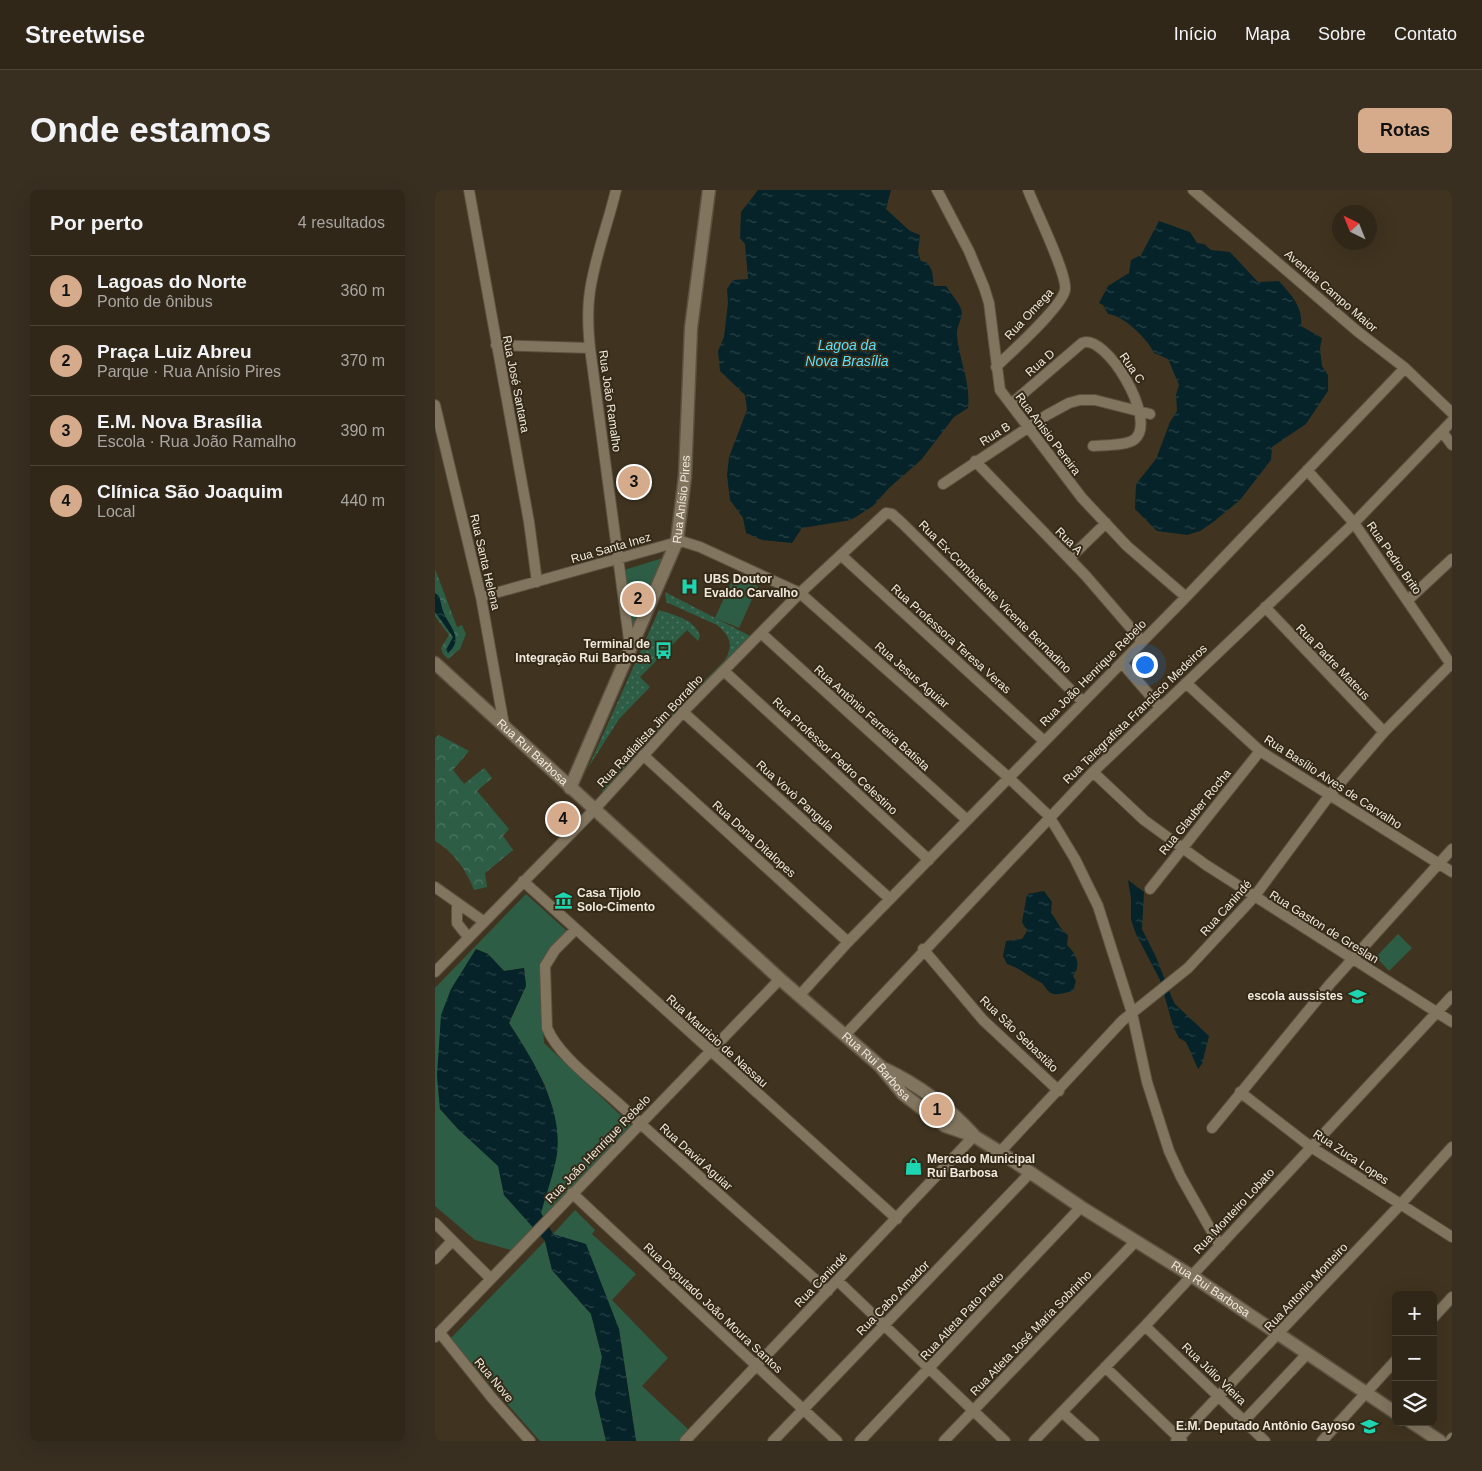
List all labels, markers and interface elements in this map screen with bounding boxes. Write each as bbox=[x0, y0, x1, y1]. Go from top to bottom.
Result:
text: Streetwise bbox=[25, 21, 145, 48]
text: Início bbox=[1174, 24, 1217, 44]
text: Mapa bbox=[1245, 24, 1290, 44]
text: Sobre bbox=[1318, 24, 1366, 44]
text: Contato bbox=[1394, 24, 1457, 44]
button: Rotas bbox=[1358, 108, 1452, 153]
text: Onde estamos bbox=[30, 110, 271, 149]
north arrow bbox=[1332, 205, 1377, 250]
text: Por perto bbox=[50, 211, 143, 234]
text: 4 resultados bbox=[298, 214, 385, 231]
street label: Avenida Campo Maior bbox=[1282, 247, 1380, 335]
text: Lagoas do Norte bbox=[97, 271, 247, 292]
text: 1 bbox=[62, 282, 70, 299]
text: 360 m bbox=[341, 282, 385, 299]
street label: Rua Omega bbox=[1002, 285, 1056, 342]
text: Ponto de ônibus bbox=[97, 293, 213, 310]
street label: Rua José Santana bbox=[500, 334, 532, 434]
water label: Lagoa da Nova Brasília bbox=[805, 337, 889, 369]
text: Praça Luiz Abreu bbox=[97, 341, 252, 362]
street label: Rua D bbox=[1023, 346, 1058, 379]
street label: Rua João Ramalho bbox=[596, 349, 624, 453]
street label: Rua C bbox=[1117, 350, 1148, 386]
text: 2 bbox=[62, 352, 70, 369]
text: 370 m bbox=[341, 352, 385, 369]
text: Parque · Rua Anísio Pires bbox=[97, 363, 281, 380]
street label: Rua Anisio Pereira bbox=[1013, 390, 1084, 478]
text: E.M. Nova Brasília bbox=[97, 411, 262, 432]
street label: Rua B bbox=[977, 419, 1013, 449]
text: 3 bbox=[62, 422, 70, 439]
text: 390 m bbox=[341, 422, 385, 439]
text: Escola · Rua João Ramalho bbox=[97, 433, 296, 450]
street label: Rua Anísio Pires bbox=[670, 455, 693, 544]
pin: 3 bbox=[618, 463, 650, 501]
text: Clínica São Joaquim bbox=[97, 481, 283, 502]
text: 4 bbox=[62, 492, 70, 509]
text: 440 m bbox=[341, 492, 385, 509]
text: Local bbox=[97, 503, 135, 520]
street label: Rua Santa Helena bbox=[467, 513, 503, 612]
street label: Rua Ex-Combatente Vicente Bernadino bbox=[916, 518, 1074, 676]
street label: Rua Pedro Brito bbox=[1364, 519, 1424, 597]
street label: Rua A bbox=[1052, 524, 1086, 558]
street label: Rua Santa Inez bbox=[569, 530, 653, 566]
place label: UBS Doutor Evaldo Carvalho bbox=[704, 572, 798, 600]
hospital icon: UBS Doutor Evaldo Carvalho bbox=[680, 576, 700, 596]
pin: 2 bbox=[622, 580, 654, 618]
street label: Rua Professora Teresa Veras bbox=[888, 581, 1014, 697]
street label: Rua João Henrique Rebelo bbox=[1037, 617, 1149, 729]
street label: Rua Padre Mateus bbox=[1293, 621, 1373, 703]
place label: Terminal de Integração Rui Barbosa bbox=[515, 637, 650, 665]
street label: Rua Jesus Aguiar bbox=[872, 639, 952, 711]
bus stop icon: Terminal de Integração Rui Barbosa bbox=[654, 641, 674, 661]
street label: Rua Telegrafista Francisco Medeiros bbox=[1060, 641, 1210, 787]
your location bbox=[1132, 652, 1158, 678]
street label: Rua Antônio Ferreira Batista bbox=[811, 662, 933, 774]
street label: Rua Radialista Jim Borralho bbox=[594, 672, 706, 790]
street label: Rua Professor Pedro Celestino bbox=[770, 694, 900, 818]
street label: Rua Rui Barbosa bbox=[494, 716, 571, 788]
street label: Rua Basílio Alves de Carvalho bbox=[1261, 732, 1405, 832]
street label: Rua Vovò Pangula bbox=[753, 758, 837, 835]
street label: Rua Glauber Rocha bbox=[1156, 766, 1234, 858]
street label: Rua Dona Ditalopes bbox=[709, 798, 799, 880]
pin: 4 bbox=[547, 800, 579, 838]
street label: Rua Canindé bbox=[1197, 877, 1255, 939]
place label: Casa Tijolo Solo-Cimento bbox=[577, 886, 655, 914]
street label: Rua Gaston de Greslan bbox=[1267, 888, 1381, 966]
museum icon: Casa Tijolo Solo-Cimento bbox=[553, 890, 573, 910]
school or university icon: escola aussistes bbox=[1347, 986, 1367, 1006]
place label: escola aussistes bbox=[1248, 989, 1343, 1003]
street label: Rua Mauricio de Nassau bbox=[663, 992, 771, 1090]
street label: Rua São Sebastião bbox=[977, 993, 1061, 1075]
street label: Rua Rui Barbosa bbox=[839, 1029, 913, 1104]
pin: 1 bbox=[921, 1091, 953, 1129]
street label: Rua João Henrique Rebelo bbox=[543, 1092, 654, 1206]
street label: Rua David Aguiar bbox=[657, 1121, 735, 1193]
street label: Rua Zuca Lopes bbox=[1311, 1127, 1391, 1187]
place label: Mercado Municipal Rui Barbosa bbox=[927, 1152, 1035, 1180]
shop icon: Mercado Municipal Rui Barbosa bbox=[903, 1156, 923, 1176]
street label: Rua Monteiro Lobato bbox=[1191, 1165, 1278, 1257]
street label: Rua Deputado João Moura Santos bbox=[641, 1240, 785, 1376]
street label: Rua Antonio Monteiro bbox=[1262, 1240, 1351, 1334]
street label: Rua Canindé bbox=[792, 1250, 851, 1310]
street label: Rua Cabo Amador bbox=[854, 1258, 932, 1338]
street label: Rua Rui Barbosa bbox=[1169, 1258, 1253, 1320]
street label: Rua Atleta José Maria Sobrinho bbox=[967, 1267, 1095, 1399]
street label: Rua Atleta Pato Preto bbox=[918, 1269, 1007, 1363]
map controls bbox=[1392, 1291, 1437, 1426]
button: + bbox=[1392, 1291, 1437, 1336]
button: − bbox=[1392, 1336, 1437, 1381]
street label: Rua Júlio Vieira bbox=[1179, 1340, 1249, 1408]
street label: Rua Nove bbox=[471, 1355, 517, 1405]
button: layers bbox=[1392, 1381, 1437, 1426]
school or university icon: E.M. Deputado Antônio Gayoso bbox=[1359, 1416, 1379, 1436]
place label: E.M. Deputado Antônio Gayoso bbox=[1176, 1419, 1355, 1433]

